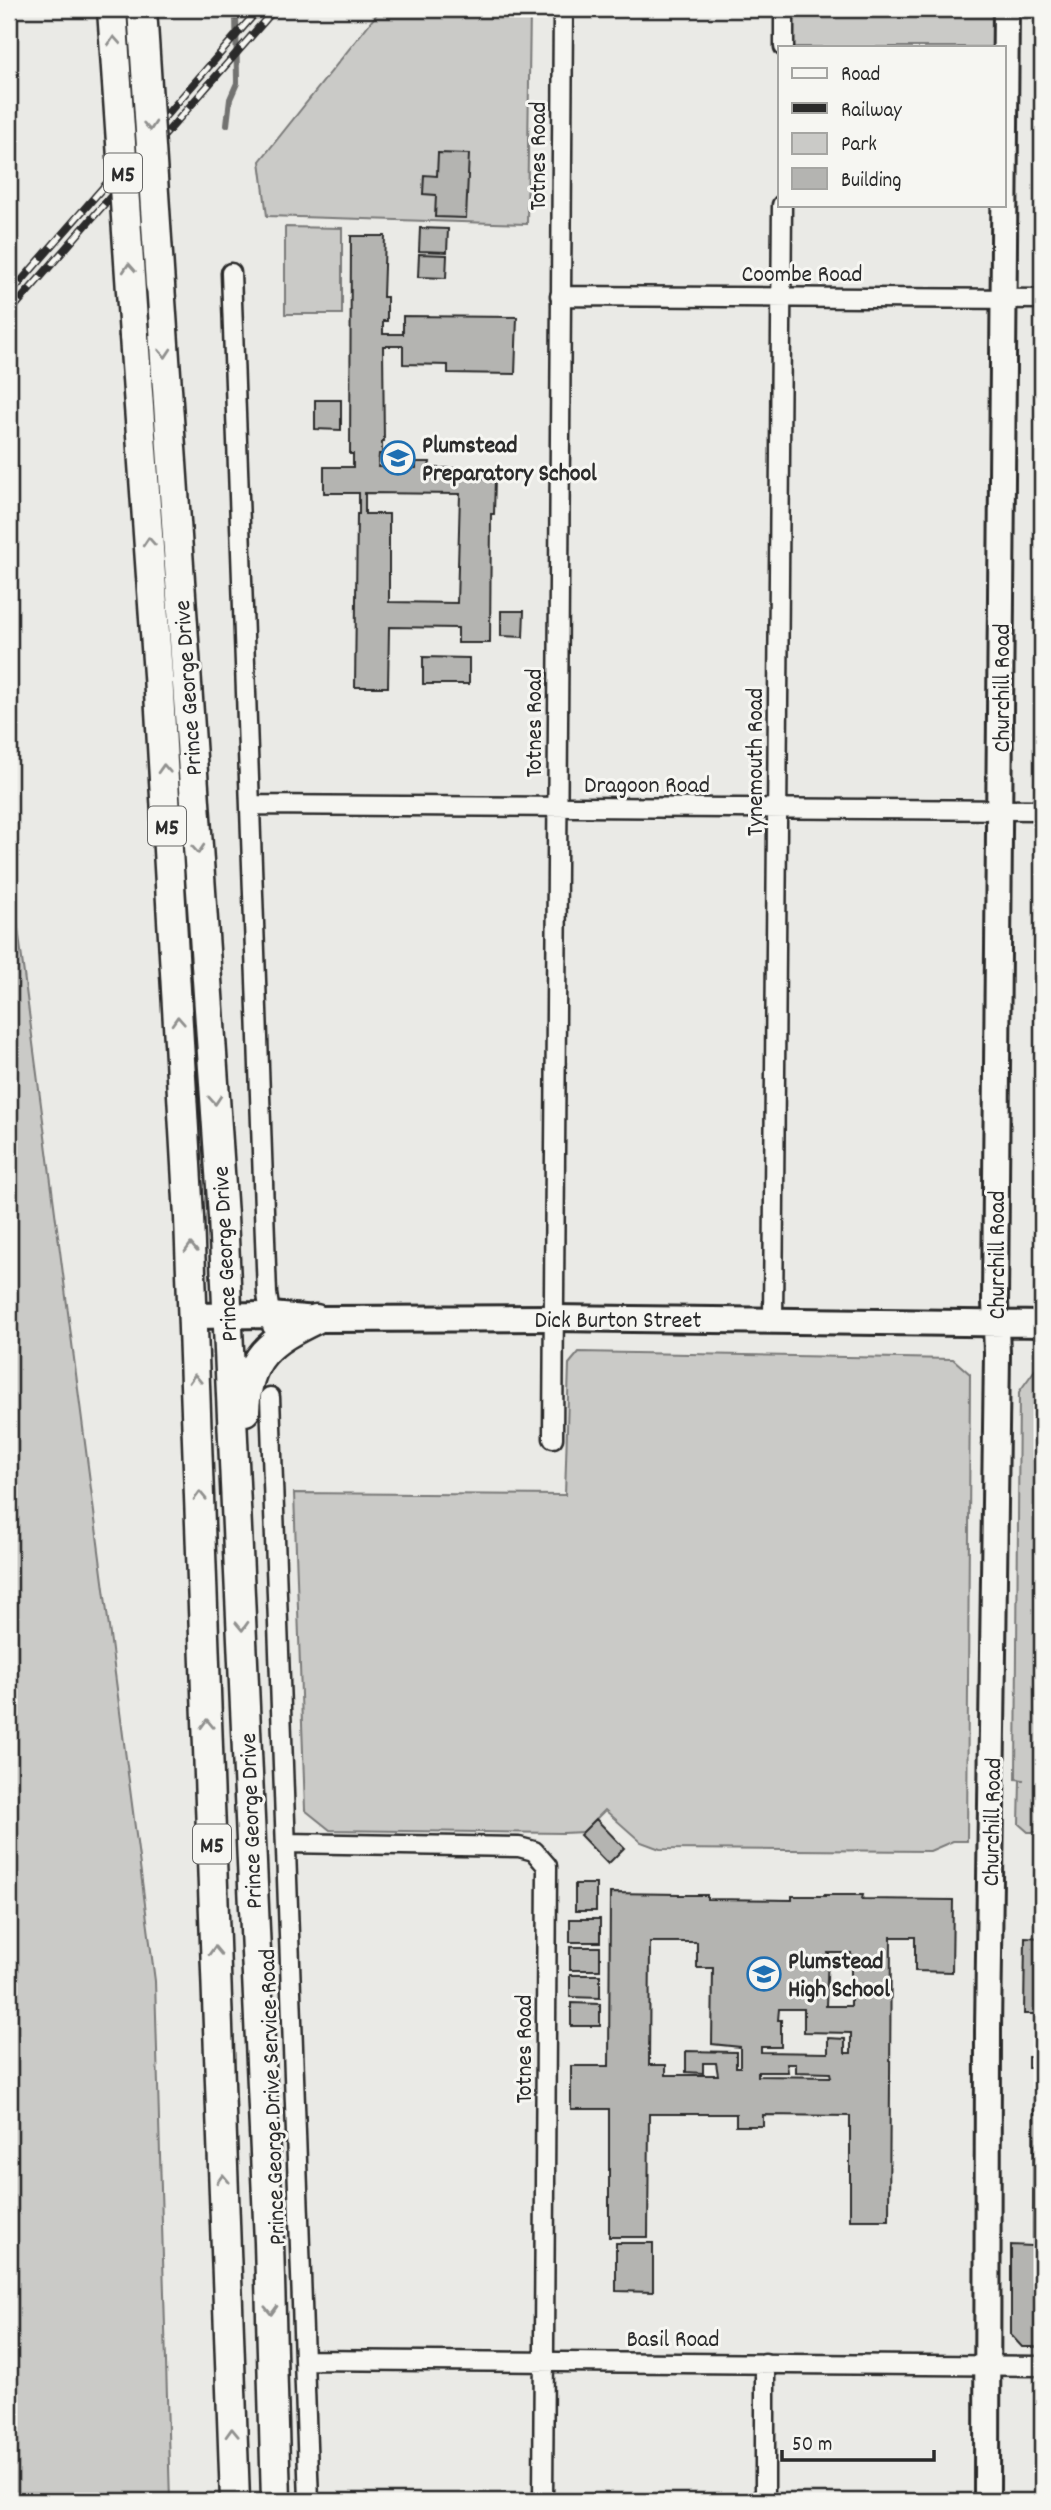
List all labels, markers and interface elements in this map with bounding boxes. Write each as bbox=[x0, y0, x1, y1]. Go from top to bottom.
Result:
one-way arrow bbox=[107, 35, 122, 46]
legend bbox=[778, 46, 1006, 206]
text: Road bbox=[841, 61, 880, 91]
text: Railway bbox=[841, 97, 902, 127]
street label: Totnes Road bbox=[523, 101, 557, 211]
one-way arrow bbox=[142, 121, 157, 132]
text: Park bbox=[841, 131, 877, 161]
road number: M5 bbox=[104, 154, 142, 192]
text: Building bbox=[841, 167, 901, 197]
street label: Coombe Road bbox=[741, 259, 863, 293]
one-way arrow bbox=[122, 262, 137, 273]
one-way arrow bbox=[157, 348, 172, 359]
place label: Plumstead Preparatory School bbox=[422, 430, 597, 492]
school or university icon: Plumstead Preparatory School bbox=[379, 439, 417, 477]
one-way arrow bbox=[142, 537, 157, 548]
street label: Prince George Drive bbox=[167, 599, 213, 777]
street label: Churchill Road bbox=[987, 624, 1021, 752]
street label: Totnes Road bbox=[519, 668, 553, 778]
street label: Tynemouth Road bbox=[740, 688, 774, 836]
one-way arrow bbox=[156, 764, 171, 775]
street label: Dragoon Road bbox=[584, 770, 710, 804]
road number: M5 bbox=[148, 806, 186, 846]
one-way arrow bbox=[190, 844, 205, 855]
one-way arrow bbox=[171, 1015, 186, 1026]
one-way arrow bbox=[207, 1095, 222, 1106]
street label: Prince George Drive bbox=[205, 1165, 249, 1343]
street label: Churchill Road bbox=[982, 1191, 1016, 1319]
one-way arrow bbox=[183, 1242, 198, 1253]
street label: Dick Burton Street bbox=[535, 1305, 702, 1339]
one-way arrow bbox=[188, 1373, 203, 1384]
one-way arrow bbox=[192, 1491, 207, 1502]
one-way arrow bbox=[234, 1621, 249, 1632]
one-way arrow bbox=[200, 1718, 215, 1729]
street label: Prince George Drive bbox=[233, 1732, 273, 1909]
street label: Churchill Road bbox=[976, 1757, 1012, 1887]
road number: M5 bbox=[193, 1825, 231, 1864]
one-way arrow bbox=[208, 1945, 223, 1956]
place label: Plumstead High School bbox=[788, 1946, 890, 2008]
street label: Prince George Drive Service Road bbox=[252, 1948, 296, 2246]
school or university icon: Plumstead High School bbox=[745, 1955, 783, 1993]
street label: Totnes Road bbox=[509, 1994, 543, 2104]
one-way arrow bbox=[216, 2173, 231, 2184]
one-way arrow bbox=[263, 2305, 278, 2316]
street label: Basil Road bbox=[626, 2324, 720, 2358]
scale bar bbox=[782, 2419, 934, 2463]
one-way arrow bbox=[225, 2427, 240, 2438]
text: 50 m bbox=[792, 2431, 832, 2461]

